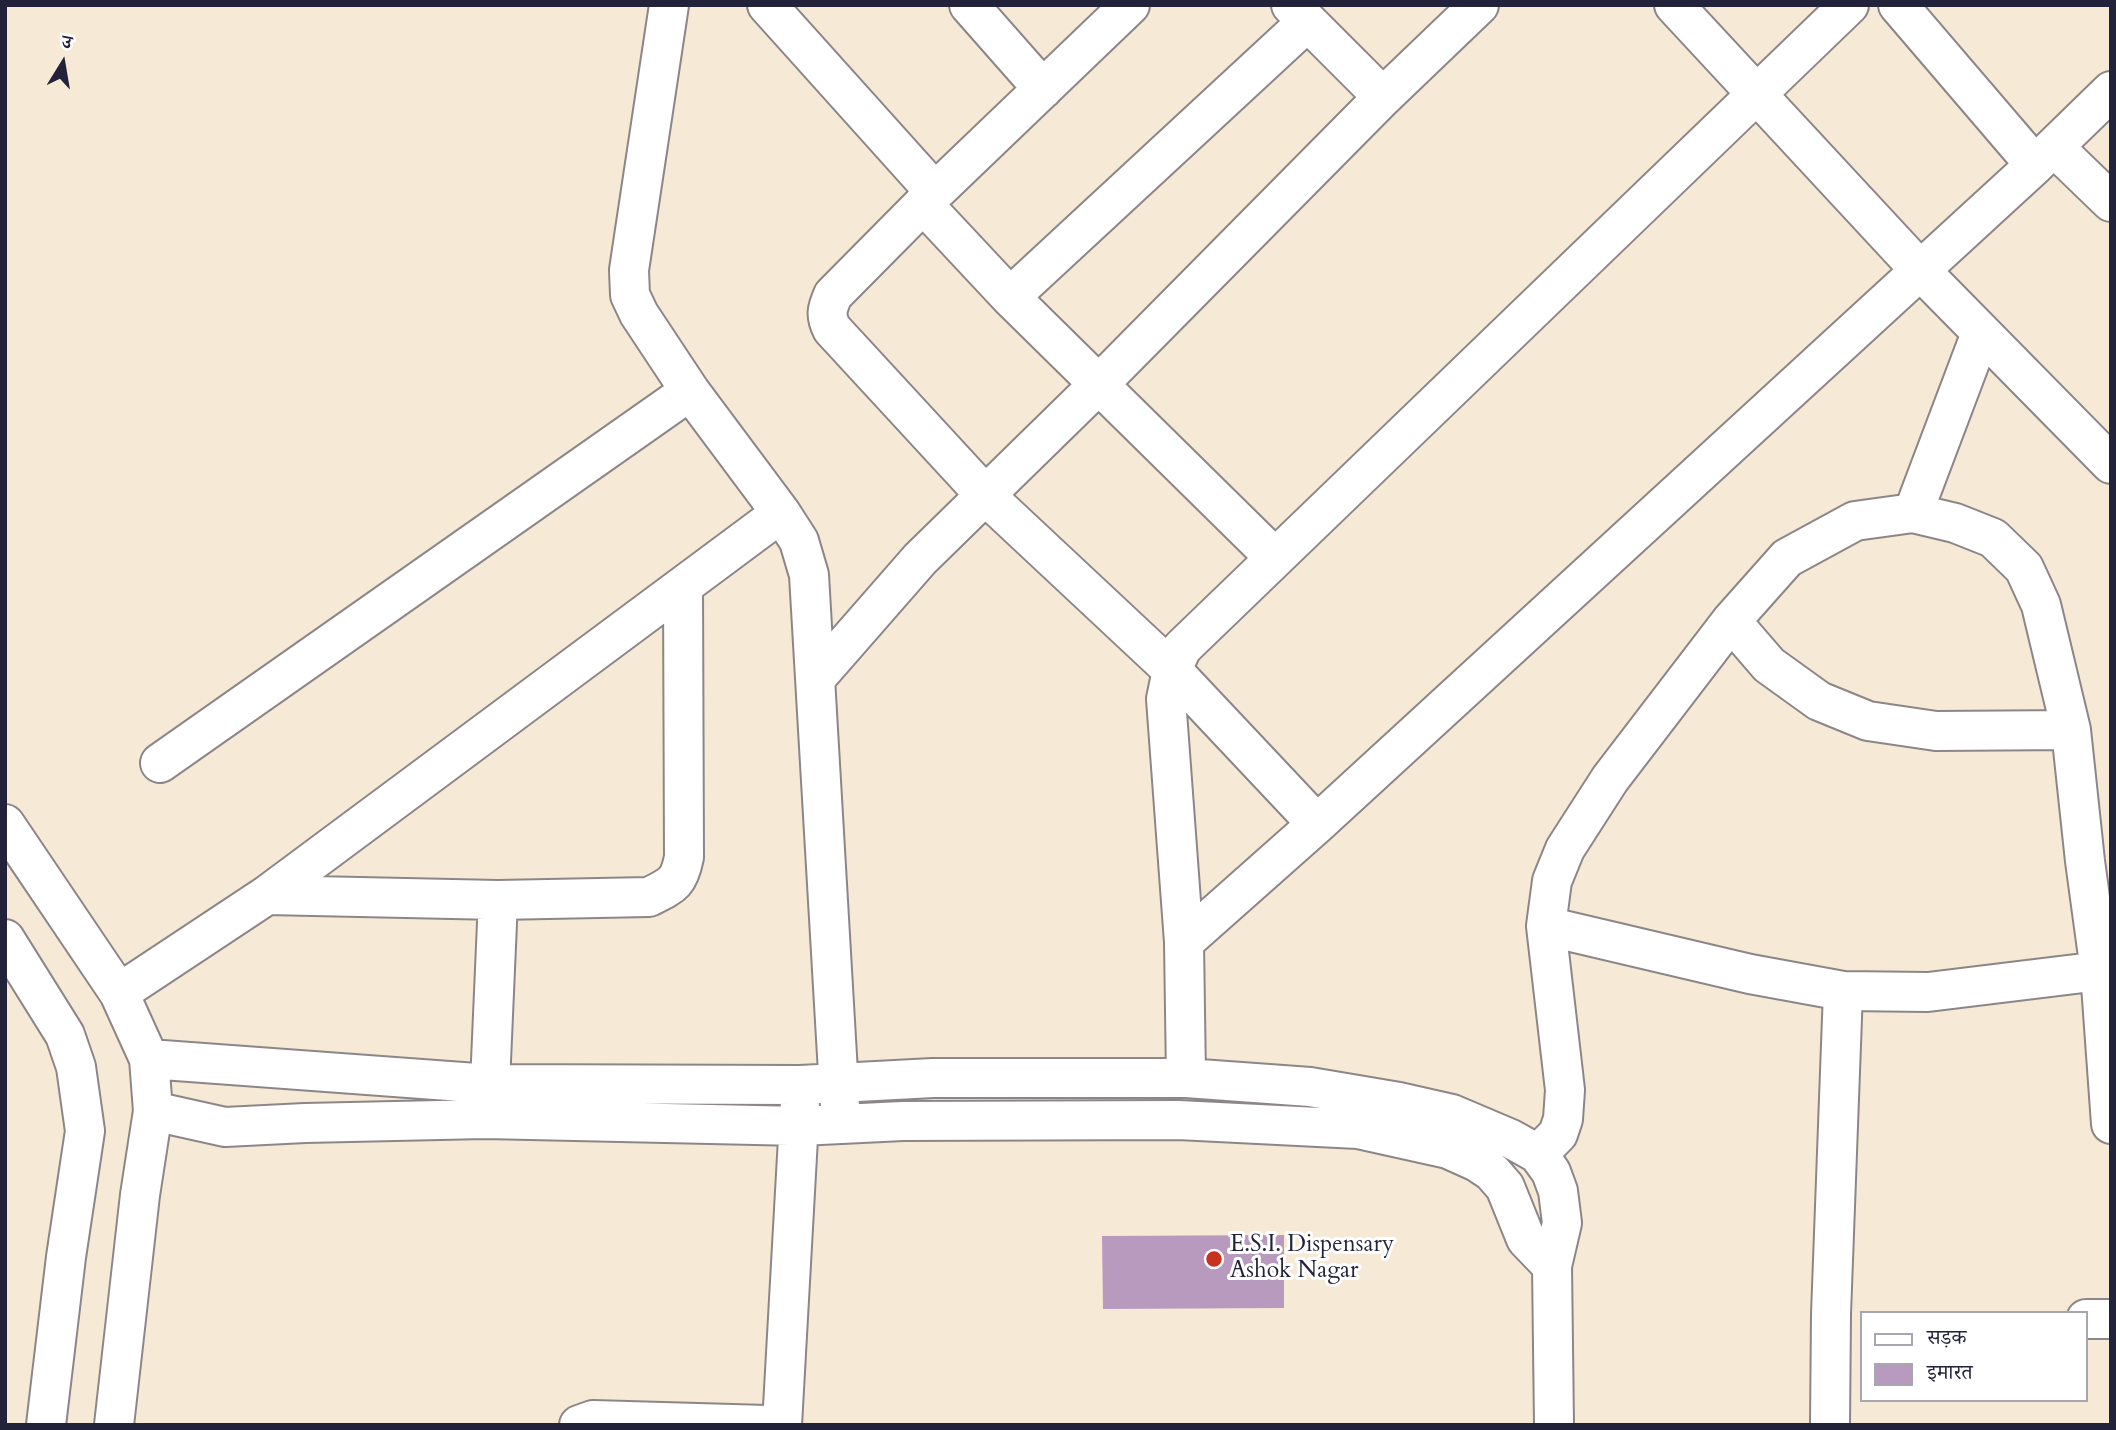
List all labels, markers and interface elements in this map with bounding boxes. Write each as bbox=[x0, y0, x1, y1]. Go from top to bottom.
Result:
north arrow bbox=[28, 28, 98, 98]
text: उ bbox=[60, 29, 74, 56]
place label: E.S.I. Dispensary Ashok Nagar bbox=[1230, 1232, 1394, 1286]
marker: E.S.I. Dispensary Ashok Nagar bbox=[1204, 1249, 1224, 1269]
legend bbox=[1860, 1311, 2088, 1402]
text: सड़क bbox=[1927, 1323, 1966, 1352]
text: इमारत bbox=[1927, 1358, 1973, 1387]

